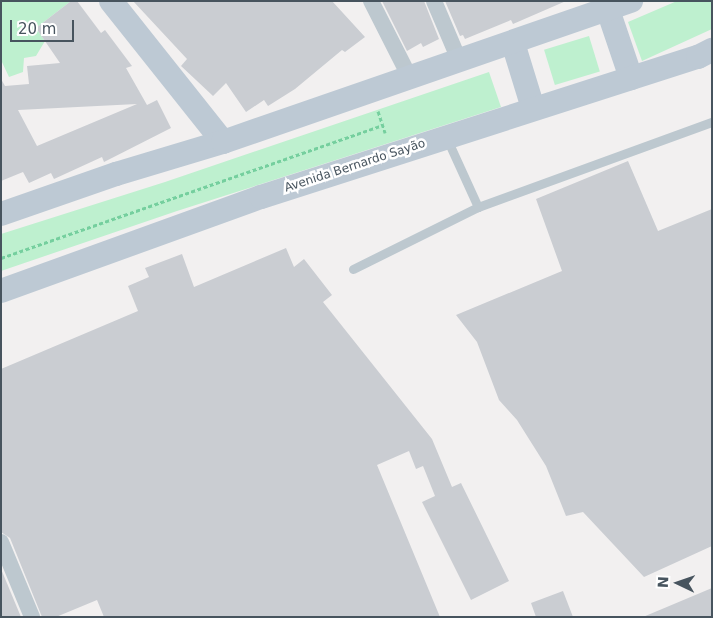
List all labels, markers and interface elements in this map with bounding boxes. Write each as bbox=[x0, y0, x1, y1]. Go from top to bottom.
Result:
scale bar bbox=[12, 10, 76, 42]
text: 20 m bbox=[18, 20, 56, 38]
street label: Avenida Bernardo Sayão bbox=[283, 136, 427, 196]
north arrow bbox=[653, 558, 703, 608]
text: N bbox=[655, 576, 671, 588]

